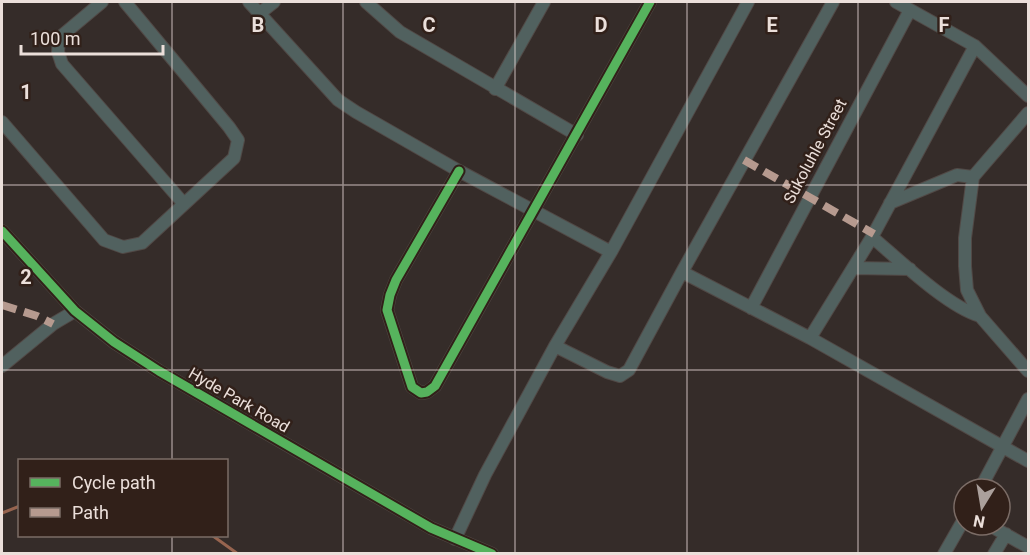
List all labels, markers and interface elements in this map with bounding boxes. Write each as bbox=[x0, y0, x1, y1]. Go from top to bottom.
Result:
text: B bbox=[252, 13, 264, 37]
text: C bbox=[422, 13, 436, 37]
text: D bbox=[595, 13, 608, 37]
text: E bbox=[766, 13, 778, 37]
text: F bbox=[939, 13, 950, 37]
scale bar bbox=[21, 18, 164, 56]
text: 100 m bbox=[30, 28, 81, 49]
text: 1 bbox=[20, 80, 32, 104]
street label: Sukoluhle Street bbox=[779, 95, 851, 207]
text: 2 bbox=[20, 265, 32, 289]
street label: Hyde Park Road bbox=[185, 363, 293, 437]
legend bbox=[18, 459, 228, 537]
text: Cycle path bbox=[72, 472, 156, 493]
north arrow bbox=[952, 477, 1012, 537]
text: Path bbox=[72, 502, 109, 523]
text: N bbox=[972, 511, 987, 532]

